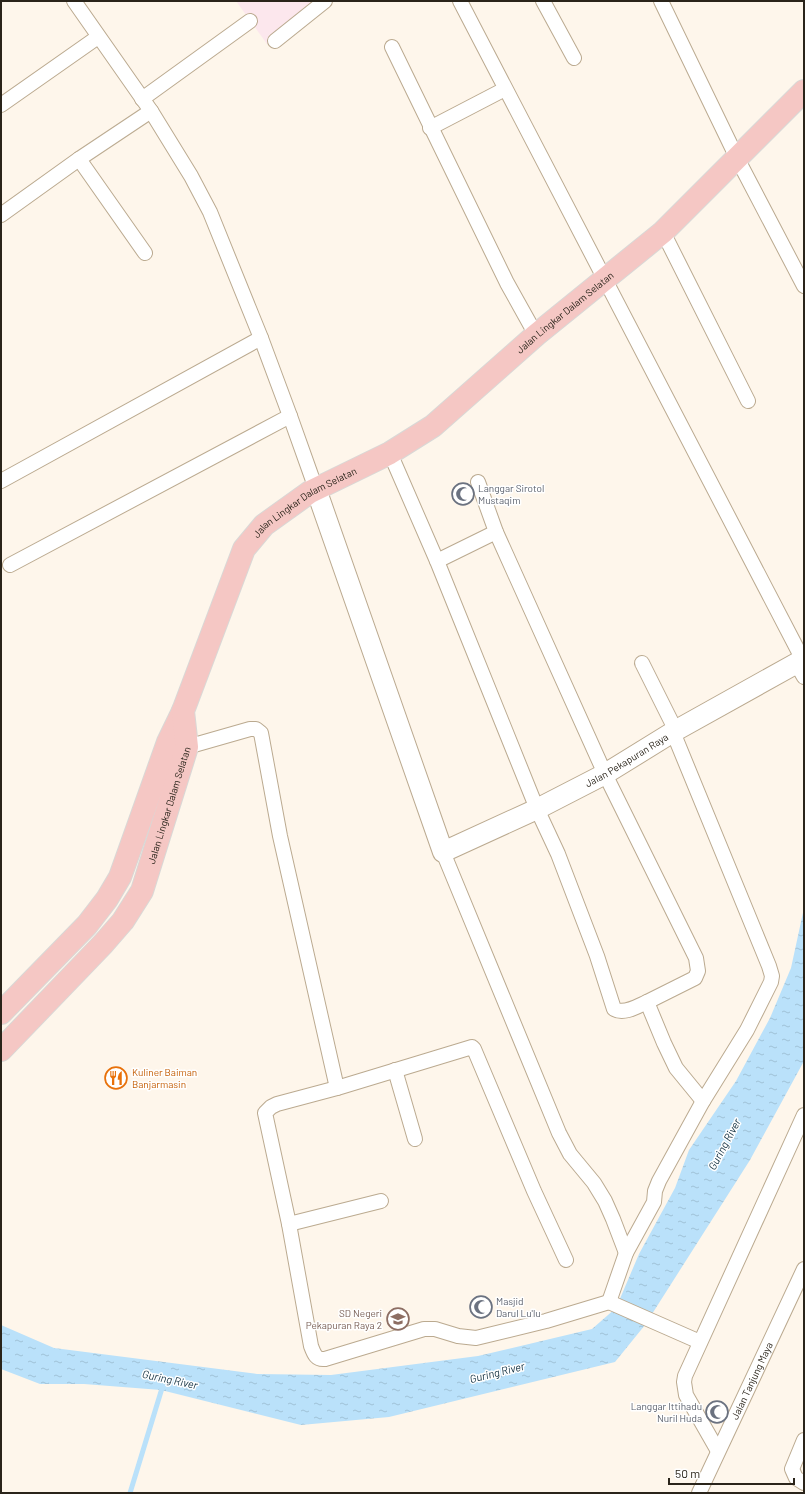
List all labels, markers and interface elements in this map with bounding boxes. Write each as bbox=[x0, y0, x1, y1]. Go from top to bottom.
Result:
street label: Jalan Lingkar Dalam Selatan bbox=[514, 269, 616, 356]
street label: Jalan Lingkar Dalam Selatan bbox=[250, 464, 358, 540]
mosque icon: Langgar Sirotol Mustaqim bbox=[450, 481, 476, 507]
place label: Langgar Sirotol Mustaqim bbox=[478, 482, 544, 506]
street label: Jalan Pekapuran Raya bbox=[583, 731, 670, 789]
street label: Jalan Lingkar Dalam Selatan bbox=[145, 745, 193, 865]
restaurant icon: Kuliner Baiman Banjarmasin bbox=[103, 1065, 129, 1091]
place label: Kuliner Baiman Banjarmasin bbox=[132, 1066, 197, 1090]
water label: Guring River bbox=[705, 1115, 743, 1172]
mosque icon: Masjid Darul Lu'lu bbox=[468, 1294, 494, 1320]
place label: Masjid Darul Lu'lu bbox=[496, 1295, 541, 1319]
school or university icon: SD Negeri Pekapuran Raya 2 bbox=[385, 1306, 411, 1332]
place label: SD Negeri Pekapuran Raya 2 bbox=[306, 1307, 382, 1331]
street label: Jalan Tanjung Maya bbox=[728, 1340, 775, 1421]
water label: Guring River bbox=[468, 1359, 527, 1385]
water label: Guring River bbox=[141, 1367, 200, 1391]
mosque icon: Langgar Ittihadu Nuril Huda bbox=[704, 1399, 730, 1425]
place label: Langgar Ittihadu Nuril Huda bbox=[631, 1400, 702, 1424]
scale bar bbox=[669, 1460, 794, 1486]
text: 50 m bbox=[675, 1466, 700, 1480]

